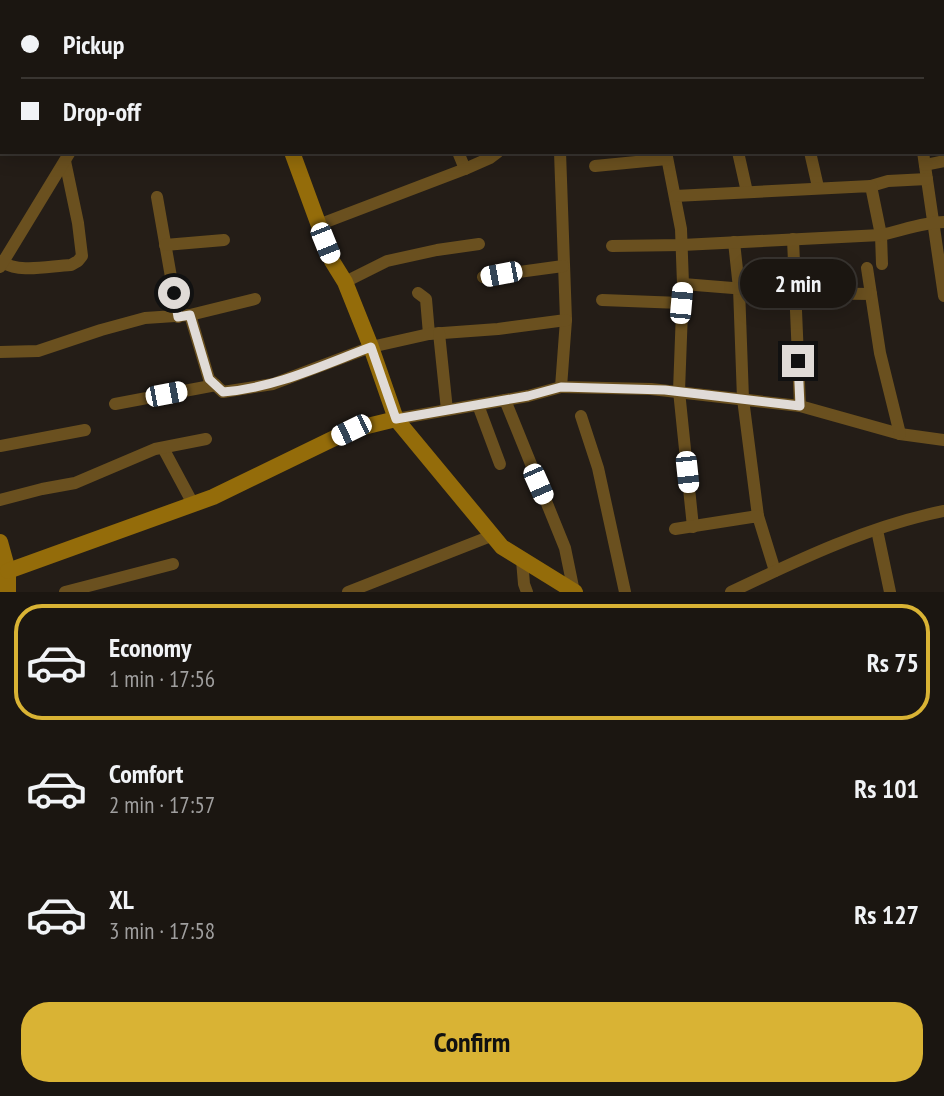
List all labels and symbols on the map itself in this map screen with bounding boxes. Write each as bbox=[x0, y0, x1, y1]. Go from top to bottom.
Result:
car bbox=[308, 220, 343, 266]
car bbox=[479, 260, 524, 288]
callout: 2 min bbox=[740, 260, 856, 308]
route start bbox=[158, 277, 190, 309]
car bbox=[669, 281, 694, 325]
route end bbox=[782, 345, 814, 377]
car bbox=[144, 380, 189, 408]
car bbox=[328, 411, 375, 449]
car bbox=[675, 450, 700, 494]
car bbox=[520, 461, 557, 507]

